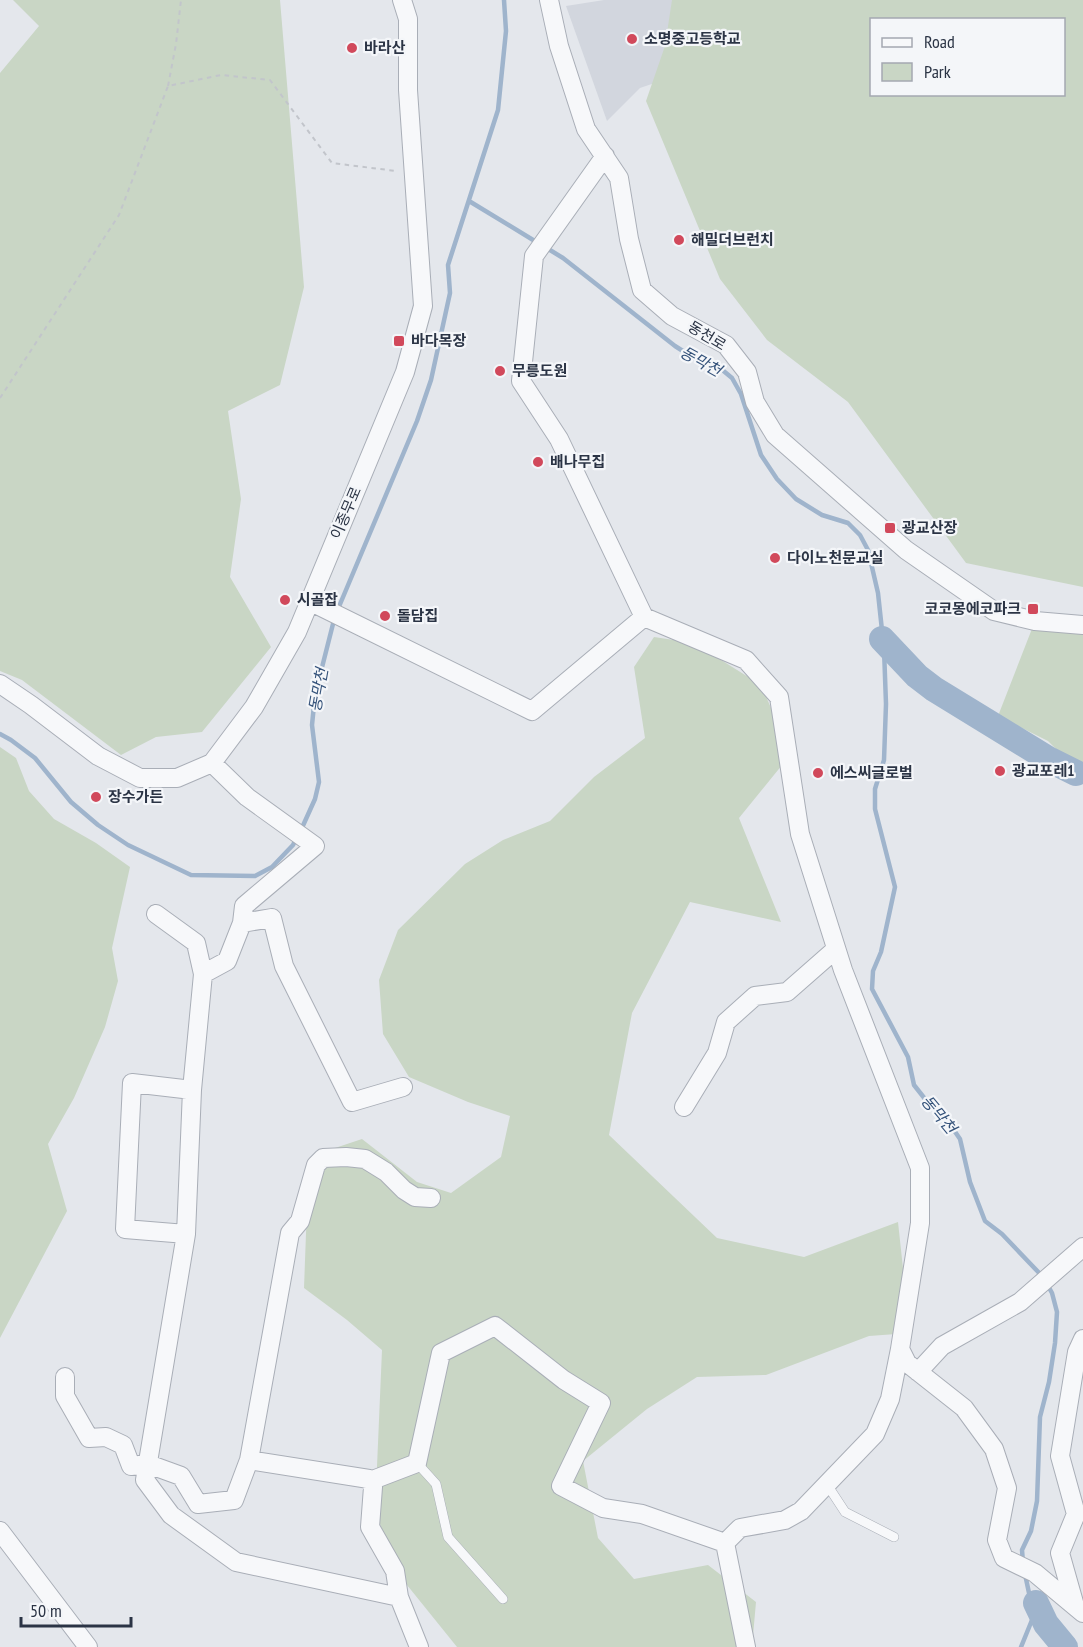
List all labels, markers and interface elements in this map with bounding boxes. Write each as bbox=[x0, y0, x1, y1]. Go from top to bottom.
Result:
legend bbox=[870, 18, 1065, 96]
place label: 소명중고등학교 bbox=[644, 29, 741, 48]
text: Road bbox=[924, 30, 955, 53]
marker: 소명중고등학교 bbox=[625, 32, 639, 46]
place label: 바라산 bbox=[364, 38, 406, 57]
marker: 바라산 bbox=[345, 41, 359, 55]
text: Park bbox=[924, 60, 951, 83]
place label: 해밀더브런치 bbox=[691, 230, 774, 249]
marker: 해밀더브런치 bbox=[672, 233, 686, 247]
street label: 동천로 bbox=[685, 317, 730, 354]
place label: 바다목장 bbox=[411, 331, 466, 350]
marker: 바다목장 bbox=[392, 334, 406, 348]
water label: 동막천 bbox=[677, 342, 727, 382]
place label: 무릉도원 bbox=[512, 361, 567, 380]
marker: 무릉도원 bbox=[493, 364, 507, 378]
place label: 배나무집 bbox=[550, 452, 605, 471]
marker: 배나무집 bbox=[531, 455, 545, 469]
street label: 이종무로 bbox=[326, 484, 365, 542]
place label: 광교산장 bbox=[902, 518, 957, 537]
marker: 광교산장 bbox=[883, 521, 897, 535]
place label: 다이노천문교실 bbox=[787, 548, 884, 567]
marker: 다이노천문교실 bbox=[768, 551, 782, 565]
place label: 시골잡 bbox=[297, 590, 338, 609]
marker: 시골잡 bbox=[278, 593, 292, 607]
place label: 코코몽에코파크 bbox=[924, 599, 1021, 618]
marker: 코코몽에코파크 bbox=[1026, 602, 1040, 616]
place label: 돌담집 bbox=[397, 606, 438, 625]
marker: 돌담집 bbox=[378, 609, 392, 623]
water label: 동막천 bbox=[304, 664, 332, 713]
place label: 광교포레1 bbox=[1012, 761, 1074, 780]
place label: 에스씨글로벌 bbox=[830, 763, 913, 782]
marker: 광교포레1 bbox=[993, 764, 1007, 778]
marker: 에스씨글로벌 bbox=[811, 766, 825, 780]
place label: 장수가든 bbox=[108, 787, 163, 806]
marker: 장수가든 bbox=[89, 790, 103, 804]
water label: 동막천 bbox=[917, 1091, 962, 1139]
scale bar bbox=[21, 1590, 130, 1628]
text: 50 m bbox=[30, 1599, 62, 1622]

